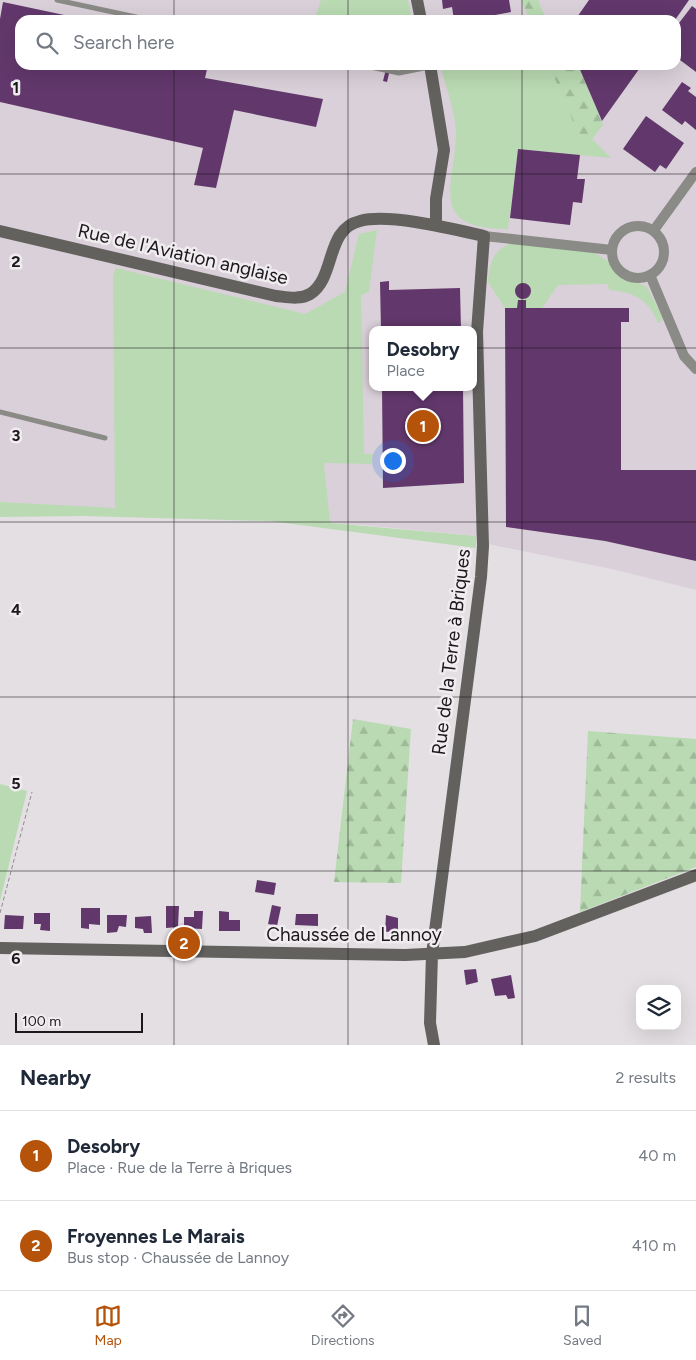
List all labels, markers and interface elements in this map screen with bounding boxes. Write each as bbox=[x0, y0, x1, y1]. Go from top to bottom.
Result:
search box bbox=[15, 15, 681, 70]
icon: search bbox=[33, 29, 61, 57]
text: Search here bbox=[73, 31, 175, 54]
text: 1 bbox=[13, 78, 19, 97]
street label: Rue de l'Aviation anglaise bbox=[76, 219, 290, 289]
text: 2 bbox=[11, 252, 21, 271]
popup bbox=[369, 326, 477, 391]
text: Desobry bbox=[386, 338, 460, 361]
text: Place bbox=[386, 361, 425, 380]
pin: 1 bbox=[407, 407, 439, 445]
text: 3 bbox=[12, 426, 21, 445]
your location bbox=[380, 448, 406, 474]
street label: Rue de la Terre à Briques bbox=[427, 547, 475, 756]
text: 4 bbox=[11, 600, 21, 619]
text: 5 bbox=[11, 774, 21, 793]
street label: Chaussée de Lannoy bbox=[266, 923, 442, 946]
pin: 2 bbox=[168, 924, 200, 962]
text: 6 bbox=[11, 949, 21, 968]
map controls bbox=[636, 985, 681, 1030]
button: layers bbox=[636, 985, 681, 1030]
scale bar bbox=[15, 1010, 142, 1033]
text: 100 m bbox=[22, 1013, 61, 1030]
text: Nearby bbox=[20, 1065, 91, 1090]
text: 2 results bbox=[616, 1068, 676, 1087]
text: Desobry bbox=[67, 1135, 140, 1158]
text: 1 bbox=[33, 1146, 39, 1165]
text: 40 m bbox=[638, 1146, 676, 1165]
text: Place · Rue de la Terre à Briques bbox=[67, 1158, 292, 1177]
text: Froyennes Le Marais bbox=[67, 1225, 245, 1248]
text: 2 bbox=[31, 1236, 41, 1255]
text: 410 m bbox=[632, 1236, 676, 1255]
text: Bus stop · Chaussée de Lannoy bbox=[67, 1248, 289, 1267]
tab: Map bbox=[94, 1302, 122, 1349]
tab: Directions bbox=[311, 1302, 375, 1349]
tab: Saved bbox=[563, 1302, 602, 1349]

